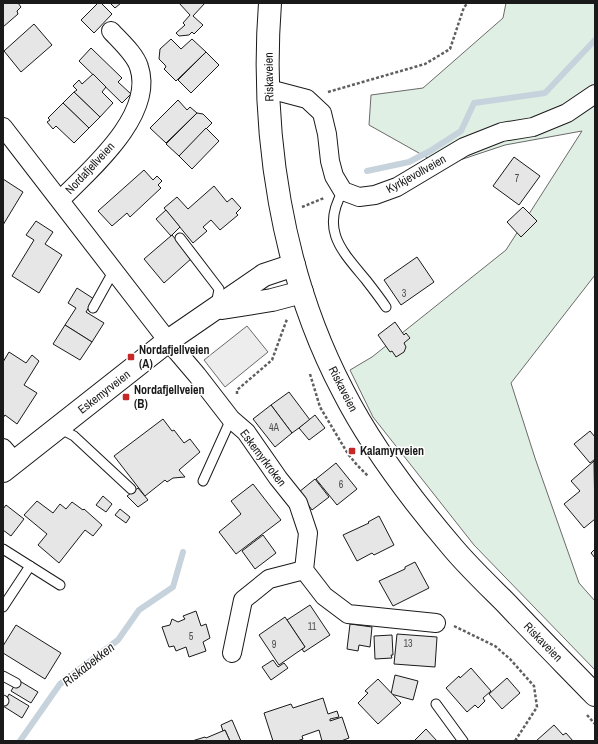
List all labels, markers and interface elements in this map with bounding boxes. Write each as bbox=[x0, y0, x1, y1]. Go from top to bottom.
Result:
street label: Riskaveien bbox=[261, 52, 277, 102]
street label: Nordafjellveien bbox=[62, 139, 118, 197]
street label: Kyrkjevollveien bbox=[383, 151, 449, 197]
house number: 7 bbox=[515, 172, 520, 185]
house number: 3 bbox=[402, 287, 407, 300]
place label: Nordafjellveien (A) bbox=[139, 342, 210, 372]
marker: Nordafjellveien (A) bbox=[126, 352, 136, 362]
street label: Riskaveien bbox=[325, 363, 361, 415]
street label: Eskemyrveien bbox=[75, 367, 133, 417]
place label: Nordafjellveien (B) bbox=[134, 382, 205, 412]
marker: Nordafjellveien (B) bbox=[121, 392, 131, 402]
house number: 4A bbox=[269, 421, 280, 434]
street label: Eskemyrkroken bbox=[236, 426, 290, 490]
place label: Kalamyrveien bbox=[360, 443, 424, 459]
marker: Kalamyrveien bbox=[347, 446, 357, 456]
house number: 6 bbox=[339, 478, 344, 491]
street label: Riskaveien bbox=[520, 619, 566, 665]
house number: 11 bbox=[308, 620, 317, 633]
house number: 5 bbox=[189, 630, 194, 643]
house number: 13 bbox=[403, 637, 413, 650]
house number: 9 bbox=[272, 638, 277, 651]
water label: Riskabekken bbox=[59, 639, 118, 690]

